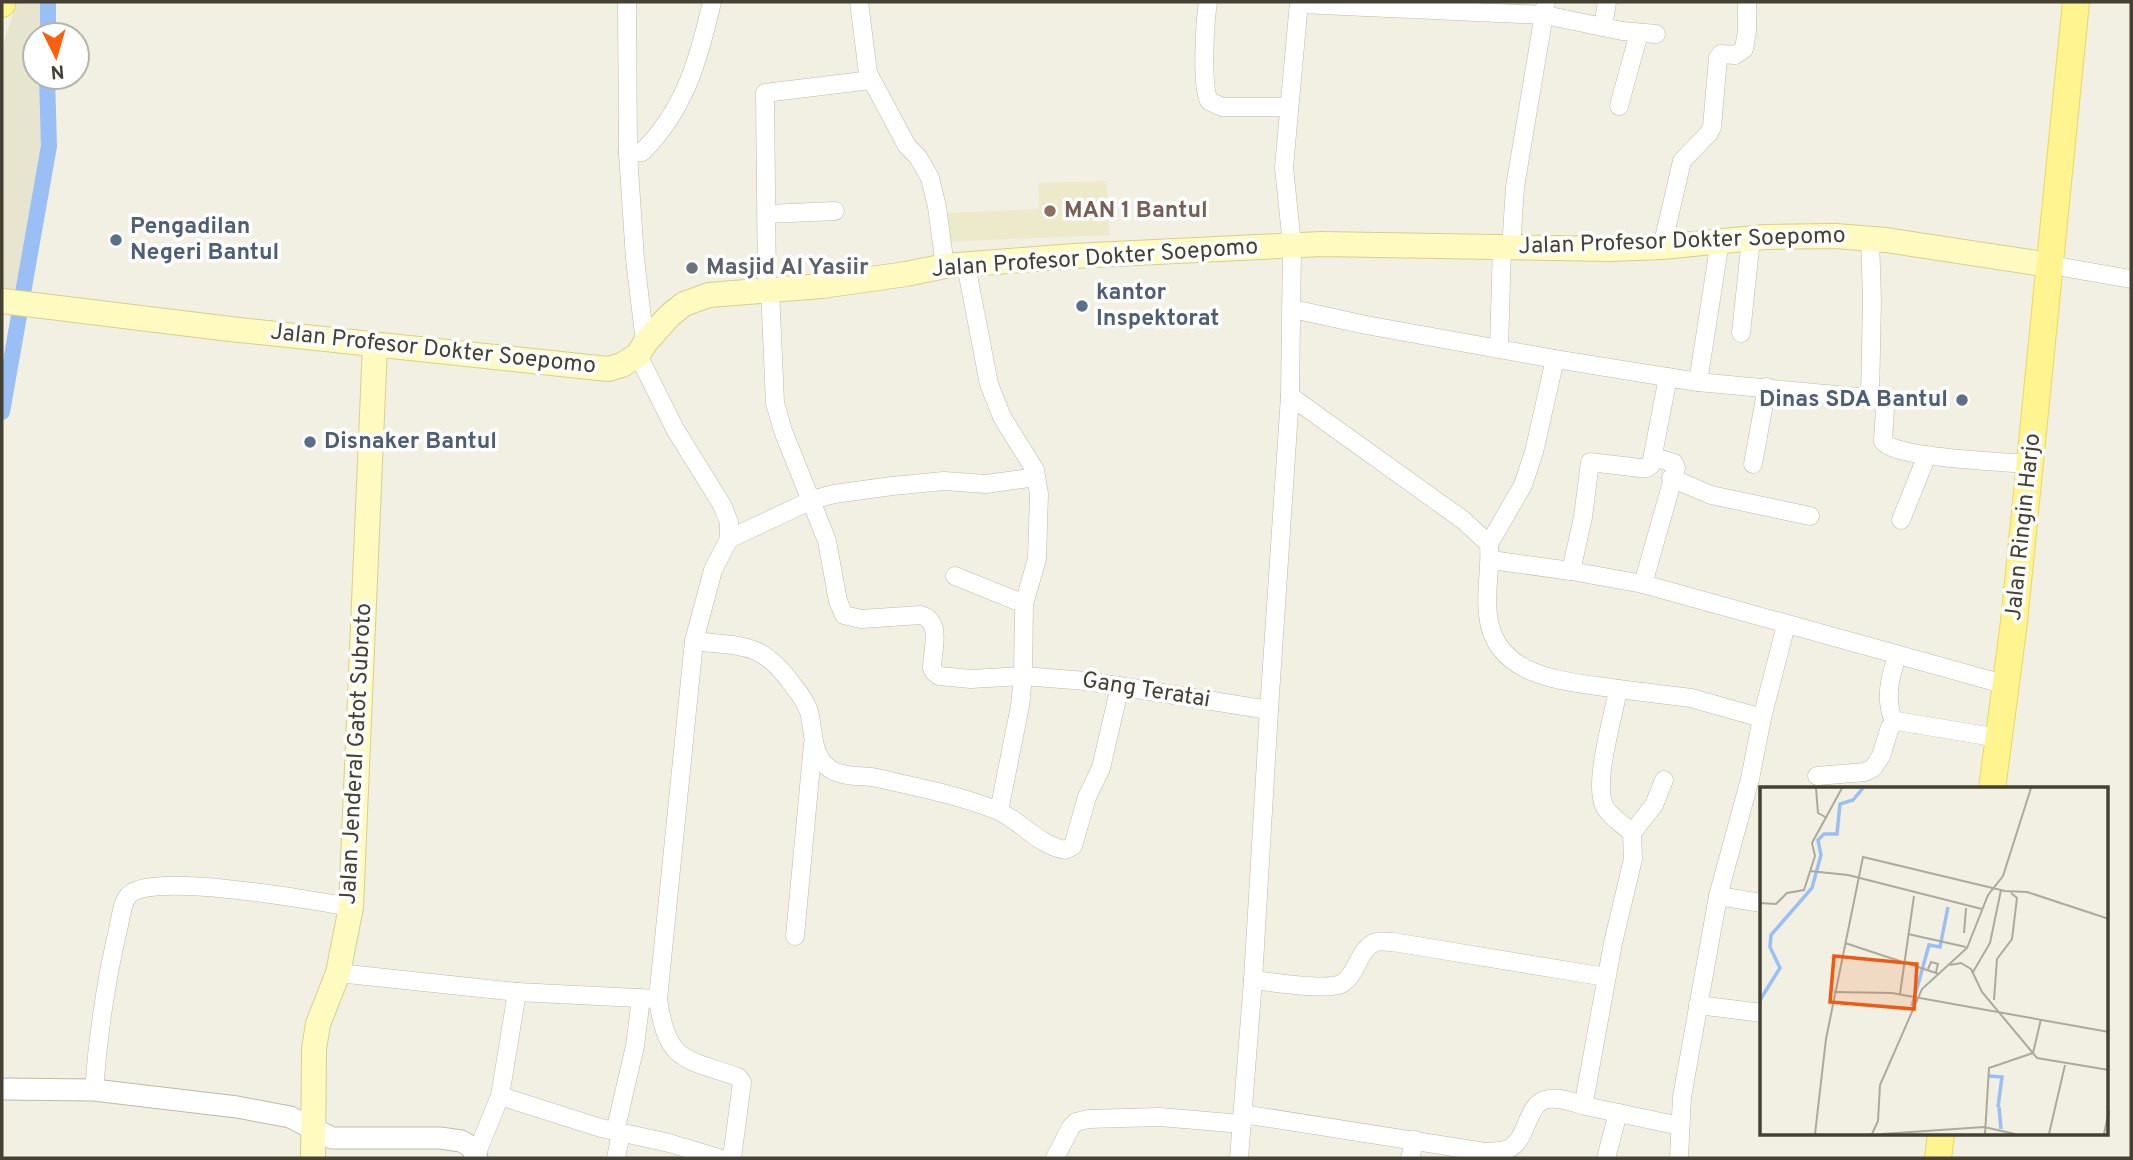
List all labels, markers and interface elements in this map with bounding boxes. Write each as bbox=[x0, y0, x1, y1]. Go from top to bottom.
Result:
north arrow bbox=[21, 21, 91, 91]
text: N bbox=[49, 58, 65, 83]
place label: MAN 1 Bantul bbox=[1064, 197, 1208, 226]
marker: MAN 1 Bantul bbox=[1042, 203, 1058, 219]
place label: Pengadilan Negeri Bantul bbox=[130, 213, 279, 268]
street label: Jalan Profesor Dokter Soepomo bbox=[1518, 222, 1846, 262]
marker: Pengadilan Negeri Bantul bbox=[108, 232, 124, 248]
street label: Jalan Profesor Dokter Soepomo bbox=[931, 233, 1259, 285]
place label: Masjid Al Yasiir bbox=[706, 254, 869, 283]
marker: Masjid Al Yasiir bbox=[684, 260, 700, 276]
place label: kantor Inspektorat bbox=[1096, 279, 1219, 334]
marker: kantor Inspektorat bbox=[1074, 298, 1090, 314]
street label: Jalan Profesor Dokter Soepomo bbox=[269, 318, 597, 382]
place label: Dinas SDA Bantul bbox=[1759, 386, 1948, 415]
marker: Dinas SDA Bantul bbox=[1954, 392, 1970, 408]
place label: Disnaker Bantul bbox=[324, 428, 497, 457]
street label: Jalan Ringin Harjo bbox=[2000, 432, 2048, 622]
marker: Disnaker Bantul bbox=[302, 434, 318, 450]
street label: Jalan Jenderal Gatot Subroto bbox=[335, 602, 379, 906]
street label: Gang Teratai bbox=[1080, 667, 1212, 715]
inset map bbox=[1760, 787, 2108, 1136]

